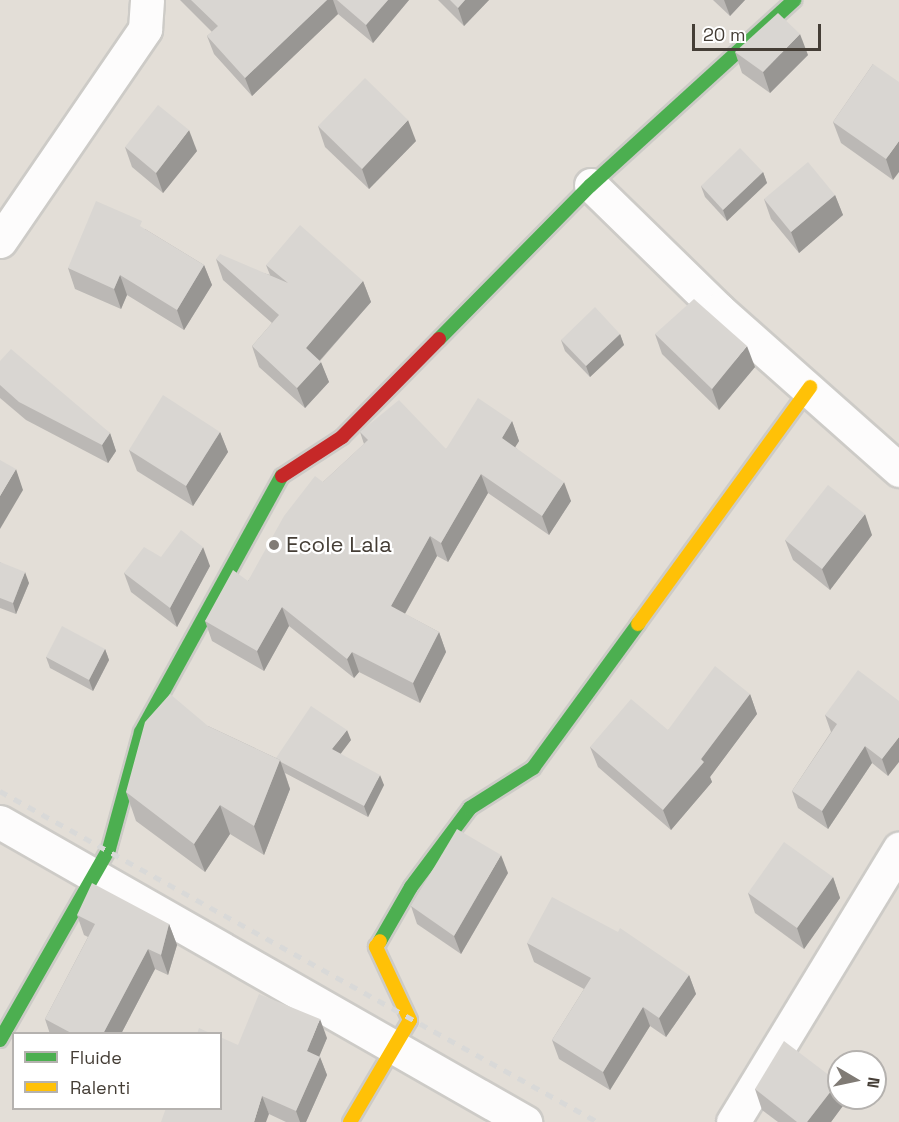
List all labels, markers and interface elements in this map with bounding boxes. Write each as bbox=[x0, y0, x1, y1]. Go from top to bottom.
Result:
scale bar bbox=[695, 12, 824, 50]
text: 20 m bbox=[703, 23, 746, 46]
place label: Ecole Lala bbox=[286, 532, 392, 558]
marker: Ecole Lala bbox=[267, 538, 281, 552]
legend bbox=[12, 1032, 222, 1110]
text: Fluide bbox=[70, 1046, 122, 1069]
north arrow bbox=[827, 1050, 887, 1110]
text: Ralenti bbox=[70, 1076, 130, 1099]
text: N bbox=[862, 1076, 885, 1090]

